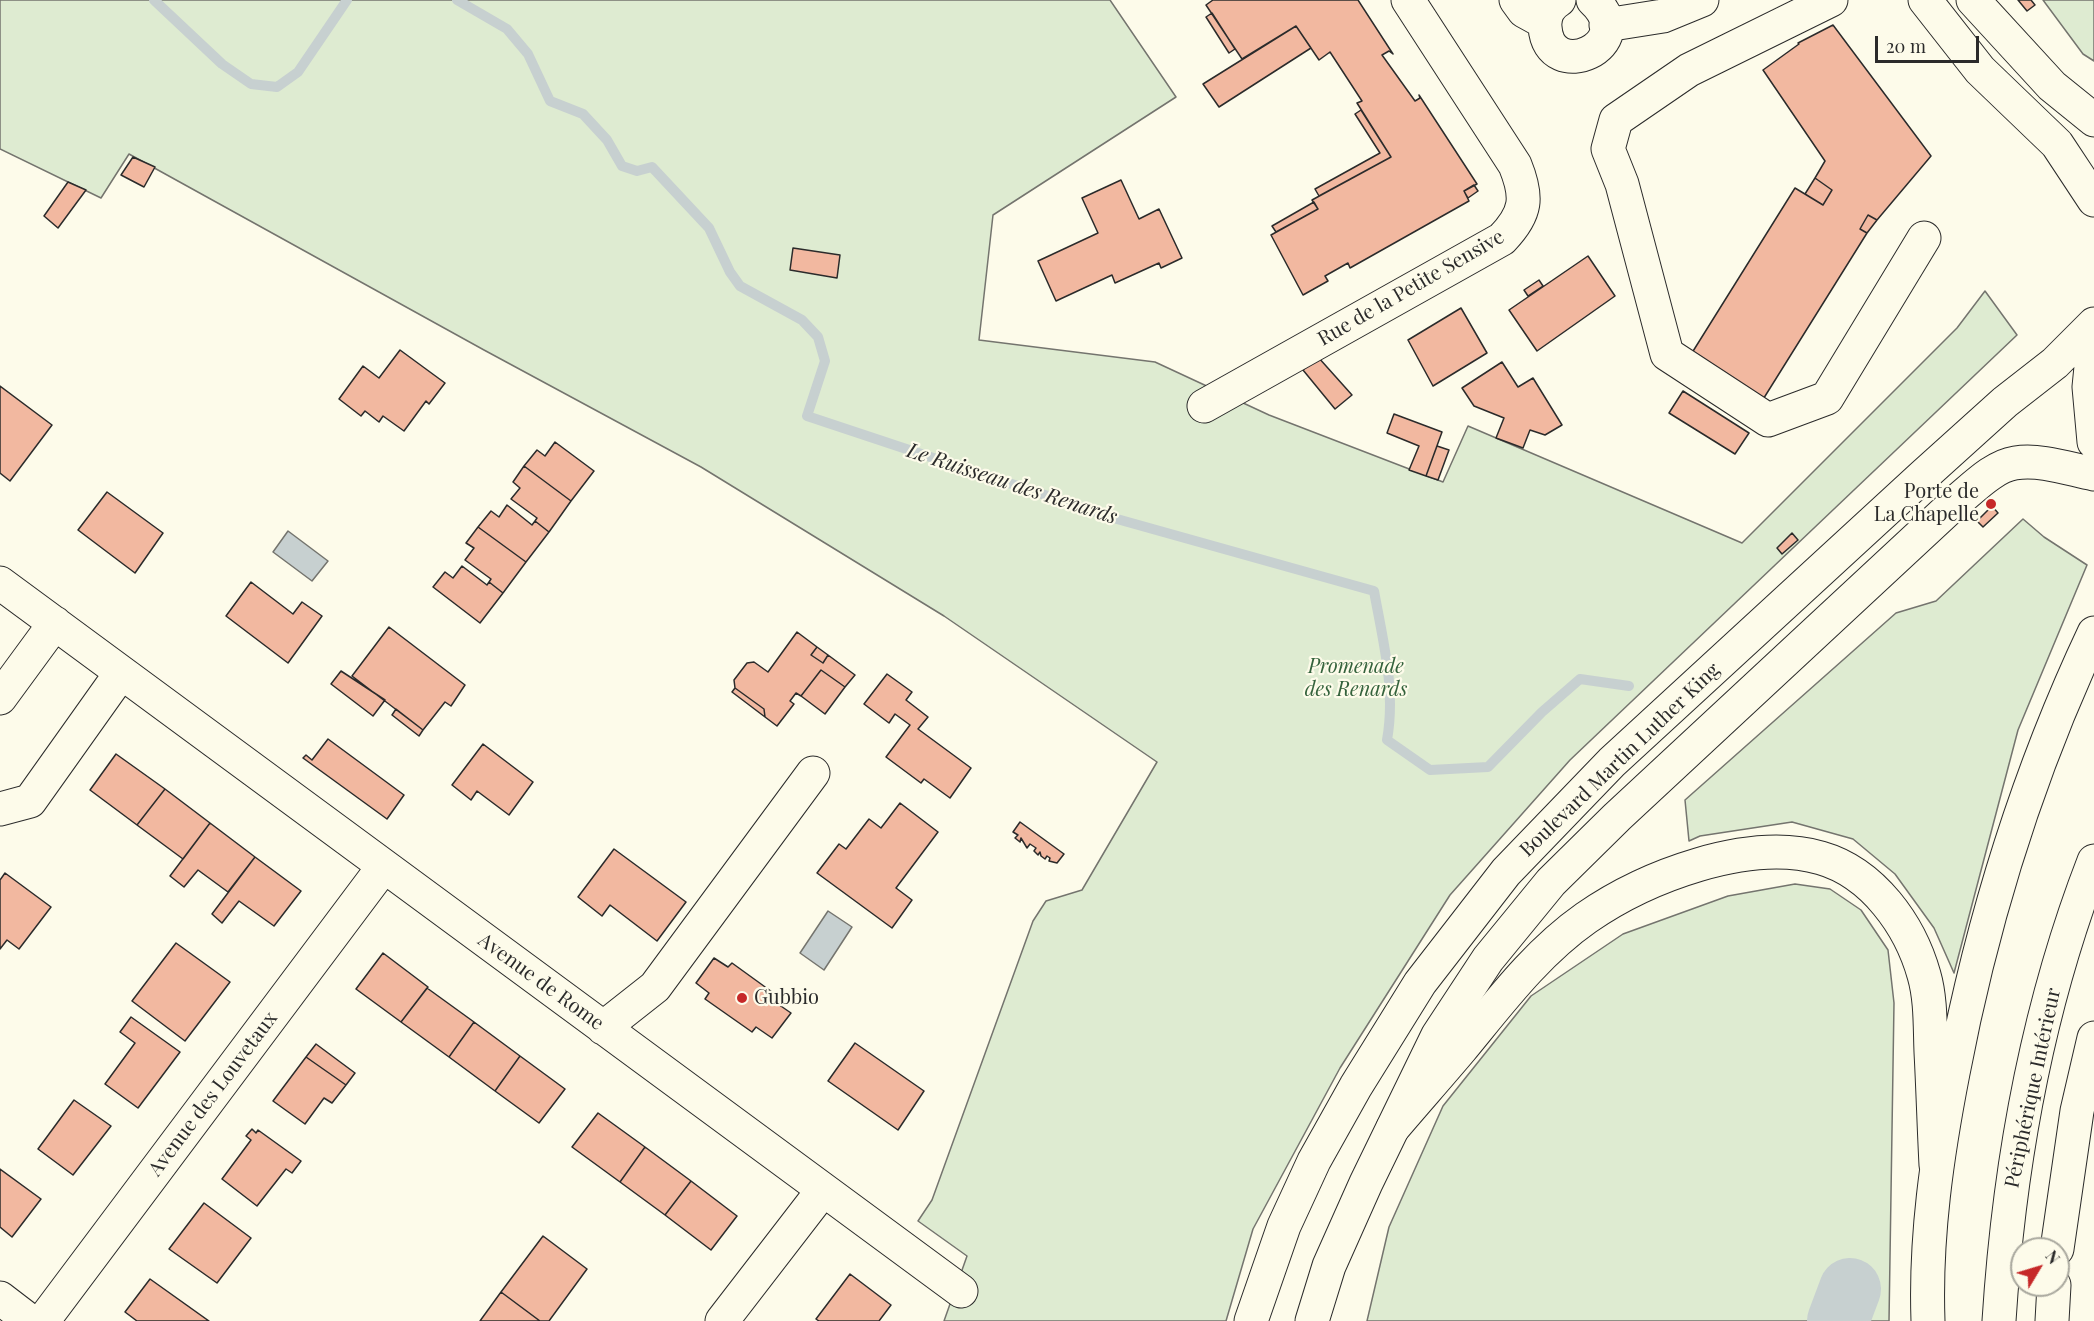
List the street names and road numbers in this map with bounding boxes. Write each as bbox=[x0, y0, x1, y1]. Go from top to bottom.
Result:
street label: Rue de la Petite Sensive bbox=[1314, 225, 1508, 351]
street label: Boulevard Martin Luther King bbox=[1515, 658, 1725, 862]
street label: Avenue de Rome bbox=[473, 928, 609, 1036]
street label: Périphérique Intérieur bbox=[2000, 986, 2066, 1190]
street label: Avenue des Louvetaux bbox=[143, 1007, 283, 1181]

